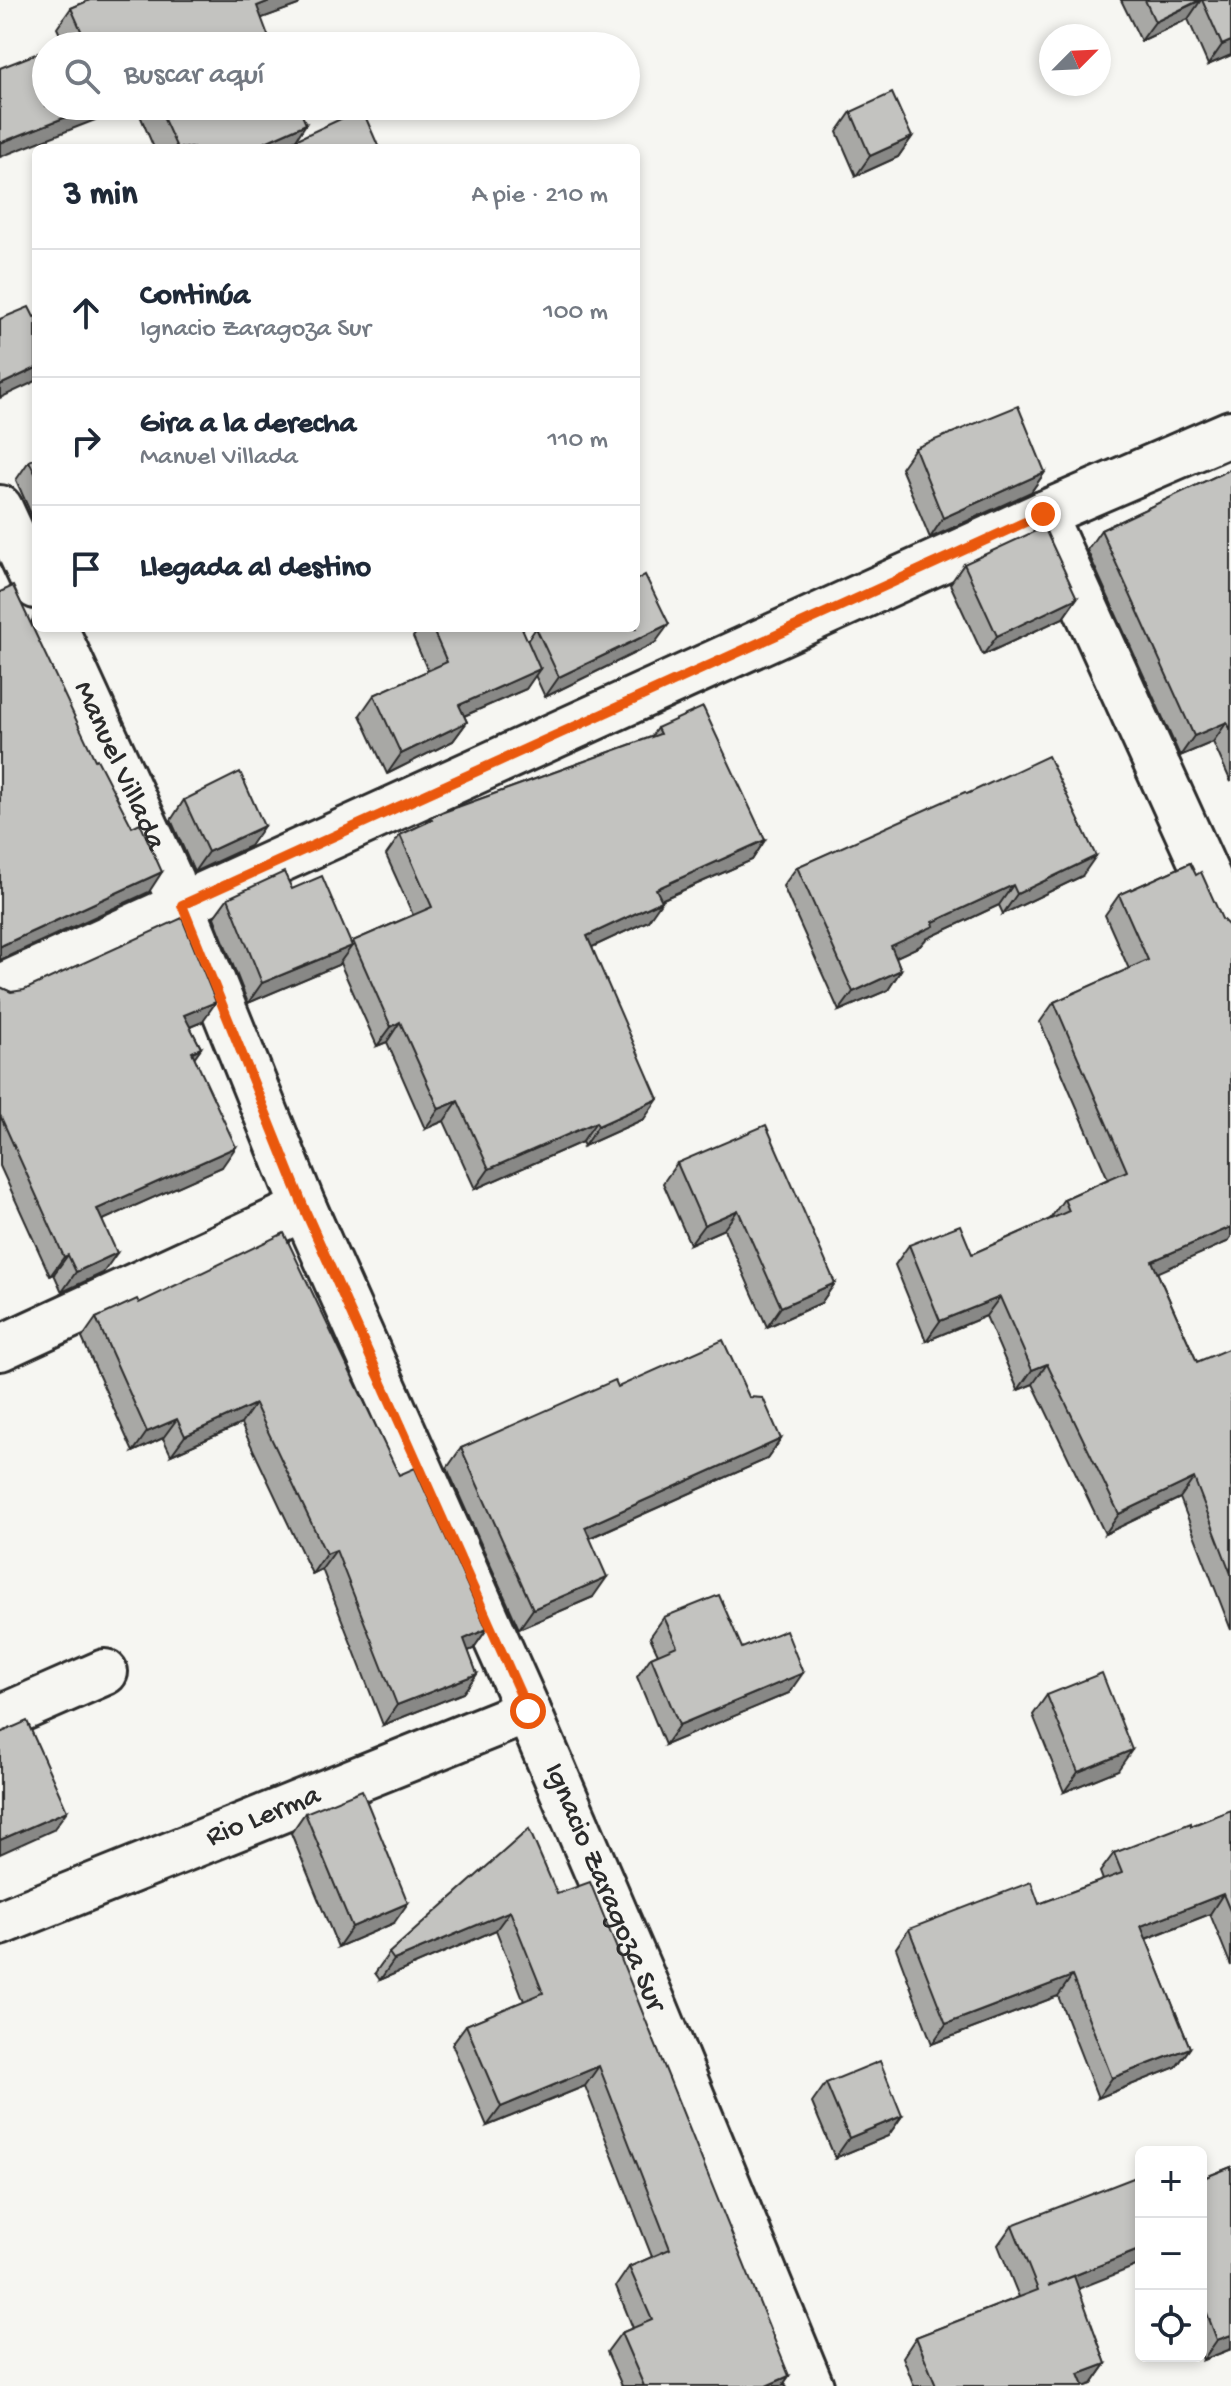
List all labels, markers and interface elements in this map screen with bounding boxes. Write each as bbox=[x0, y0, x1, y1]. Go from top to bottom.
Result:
north arrow bbox=[1039, 24, 1111, 96]
search box bbox=[32, 32, 640, 120]
icon: search bbox=[60, 54, 104, 98]
text: Buscar aquí bbox=[124, 59, 264, 94]
text: 3 min bbox=[64, 176, 137, 216]
text: A pie · 210 m bbox=[472, 181, 608, 212]
text: Continúa bbox=[140, 280, 250, 315]
icon: ahead bbox=[64, 291, 108, 335]
text: 100 m bbox=[543, 298, 608, 329]
text: Ignacio Zaragoza Sur bbox=[140, 315, 371, 346]
text: Gira a la derecha bbox=[140, 408, 356, 443]
icon: right bbox=[64, 419, 108, 463]
text: 110 m bbox=[548, 426, 608, 457]
text: Manuel Villada bbox=[140, 443, 298, 474]
route end bbox=[1025, 496, 1061, 532]
icon: arrive bbox=[64, 547, 108, 591]
text: Llegada al destino bbox=[140, 552, 371, 587]
street label: Manuel Villada bbox=[64, 676, 173, 858]
route start bbox=[510, 1693, 546, 1729]
street label: Ignacio Zaragoza Sur bbox=[535, 1758, 673, 2019]
street label: Rio Lerma bbox=[201, 1778, 327, 1856]
map controls bbox=[1135, 2146, 1207, 2362]
button: + bbox=[1135, 2146, 1207, 2218]
button: − bbox=[1135, 2218, 1207, 2290]
button: locate bbox=[1135, 2290, 1207, 2362]

